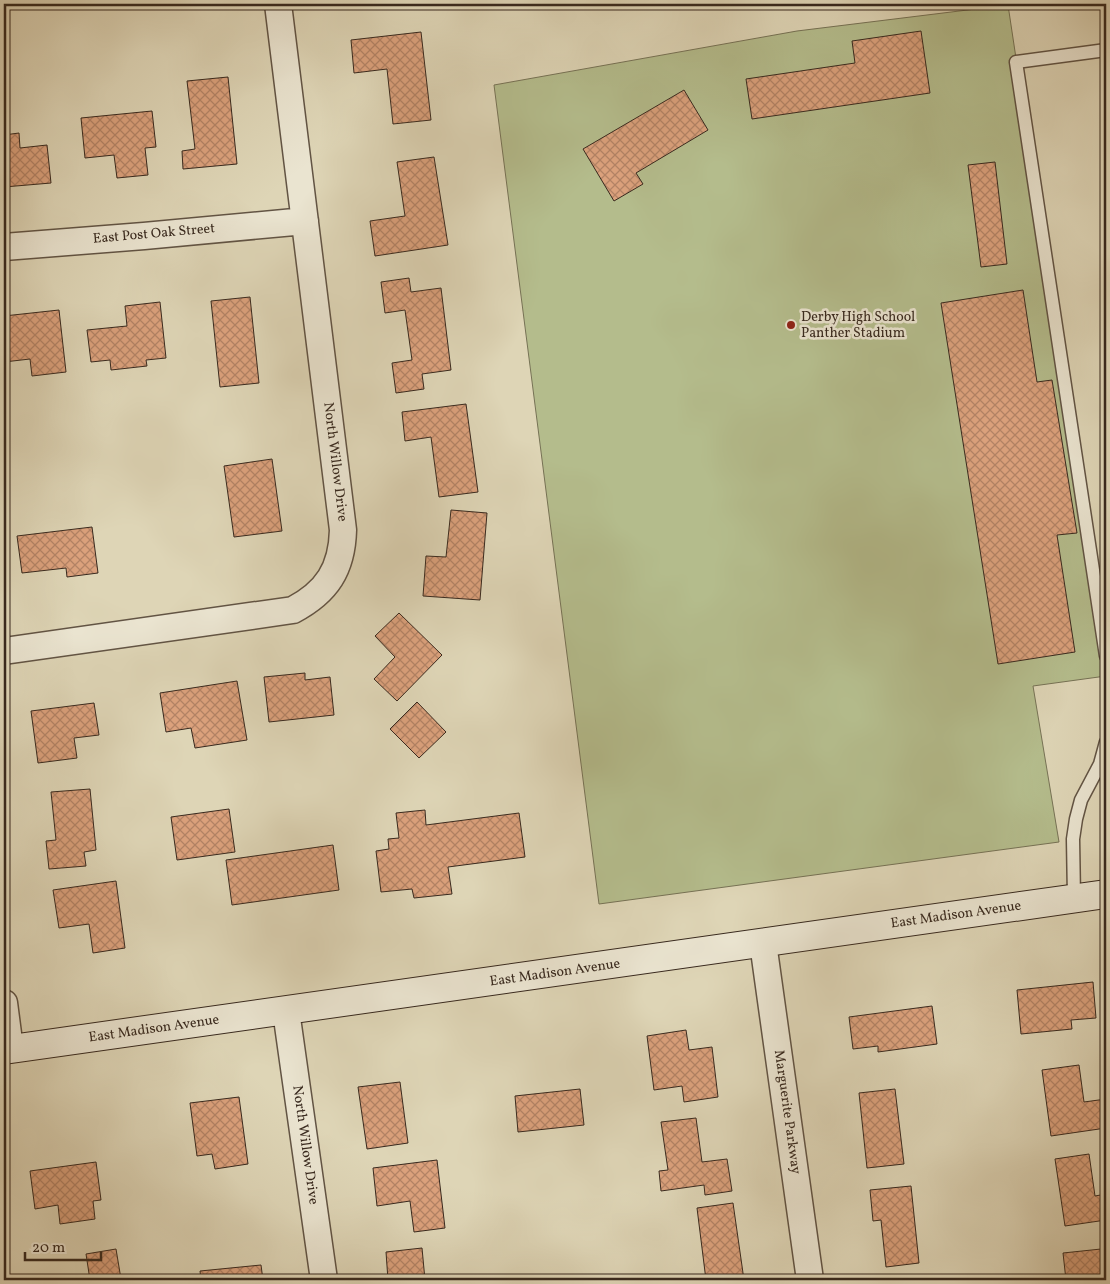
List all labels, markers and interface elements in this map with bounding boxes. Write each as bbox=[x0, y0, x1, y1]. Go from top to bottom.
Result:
street label: East Post Oak Street bbox=[92, 219, 216, 249]
place label: Derby High School Panther Stadium bbox=[801, 308, 915, 343]
marker: Derby High School Panther Stadium bbox=[785, 319, 797, 331]
street label: North Willow Drive bbox=[318, 401, 352, 523]
street label: East Madison Avenue bbox=[890, 896, 1023, 934]
street label: East Madison Avenue bbox=[489, 954, 622, 992]
street label: East Madison Avenue bbox=[88, 1010, 221, 1048]
street label: Marguerite Parkway bbox=[769, 1049, 805, 1176]
street label: North Willow Drive bbox=[287, 1084, 323, 1206]
scale bar bbox=[25, 1229, 101, 1261]
text: 20 m bbox=[32, 1238, 65, 1259]

